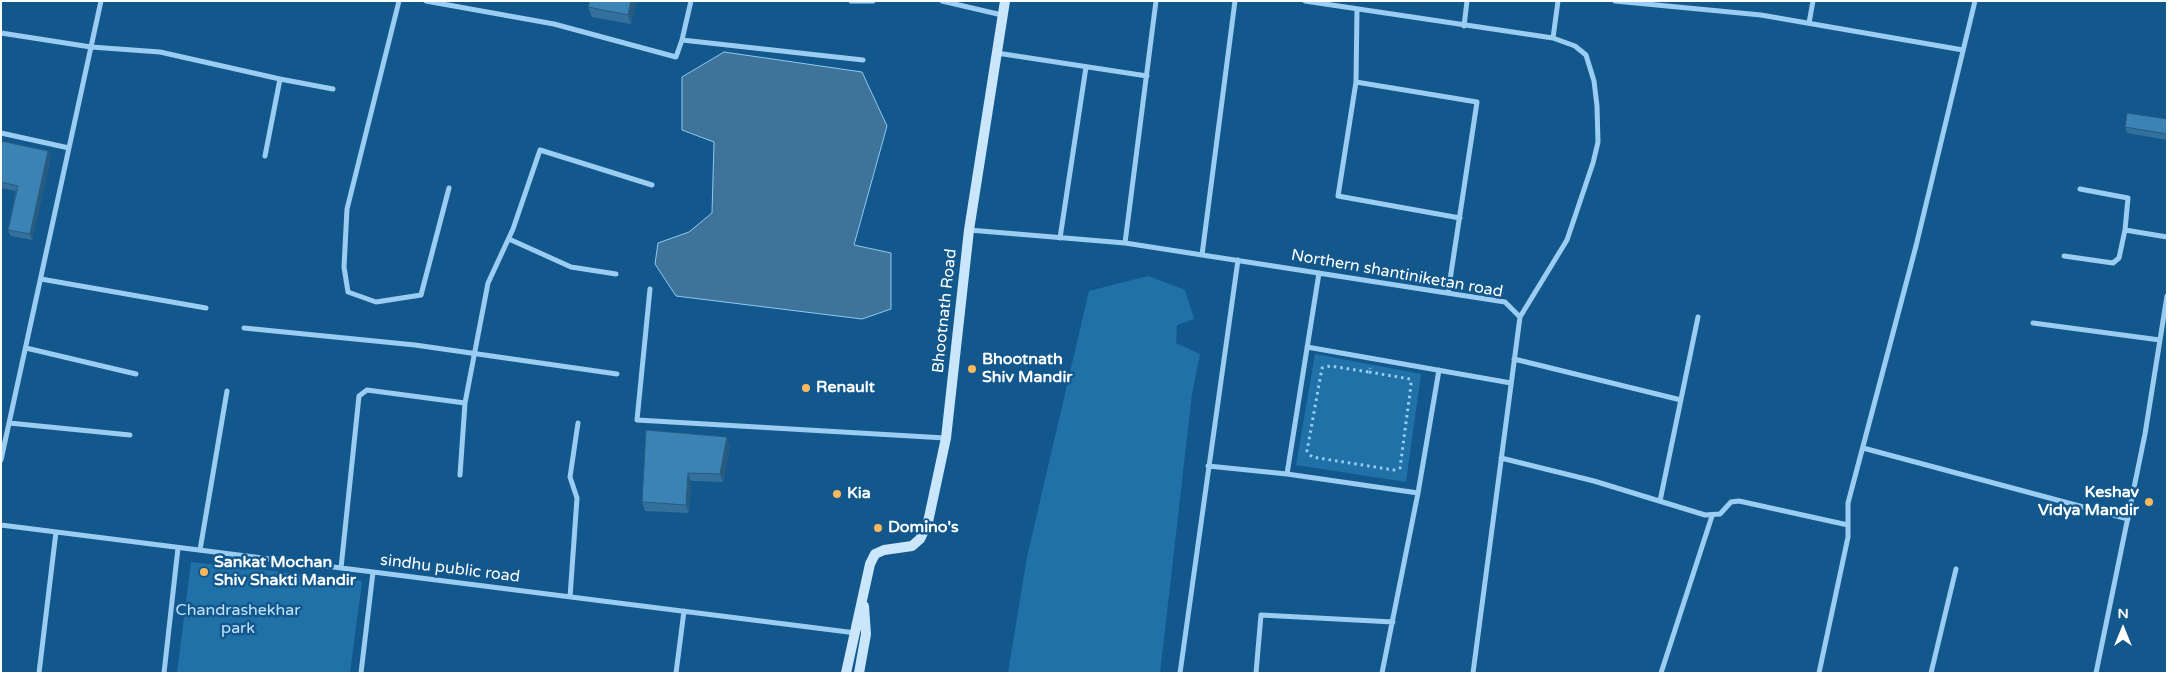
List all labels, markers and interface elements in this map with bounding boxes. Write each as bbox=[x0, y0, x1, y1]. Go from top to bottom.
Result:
street label: Northern shantiniketan road bbox=[1290, 246, 1504, 302]
street label: Bhootnath Road bbox=[929, 248, 961, 374]
place label: Bhootnath Shiv Mandir bbox=[982, 350, 1072, 388]
marker: Bhootnath Shiv Mandir bbox=[966, 363, 978, 375]
place label: Renault bbox=[816, 378, 875, 398]
marker: Renault bbox=[800, 382, 812, 394]
place label: Keshav Vidya Mandir bbox=[2038, 483, 2139, 521]
place label: Kia bbox=[847, 484, 871, 504]
marker: Kia bbox=[831, 488, 843, 500]
marker: Keshav Vidya Mandir bbox=[2143, 496, 2155, 508]
place label: Domino's bbox=[888, 518, 959, 538]
marker: Domino's bbox=[872, 522, 884, 534]
street label: sindhu public road bbox=[379, 551, 521, 587]
place label: Sankat Mochan Shiv Shakti Mandir bbox=[214, 553, 356, 591]
marker: Sankat Mochan Shiv Shakti Mandir bbox=[198, 566, 210, 578]
park label: Chandrashekhar park bbox=[176, 601, 300, 639]
north arrow bbox=[2098, 604, 2148, 654]
text: N bbox=[2117, 605, 2129, 622]

